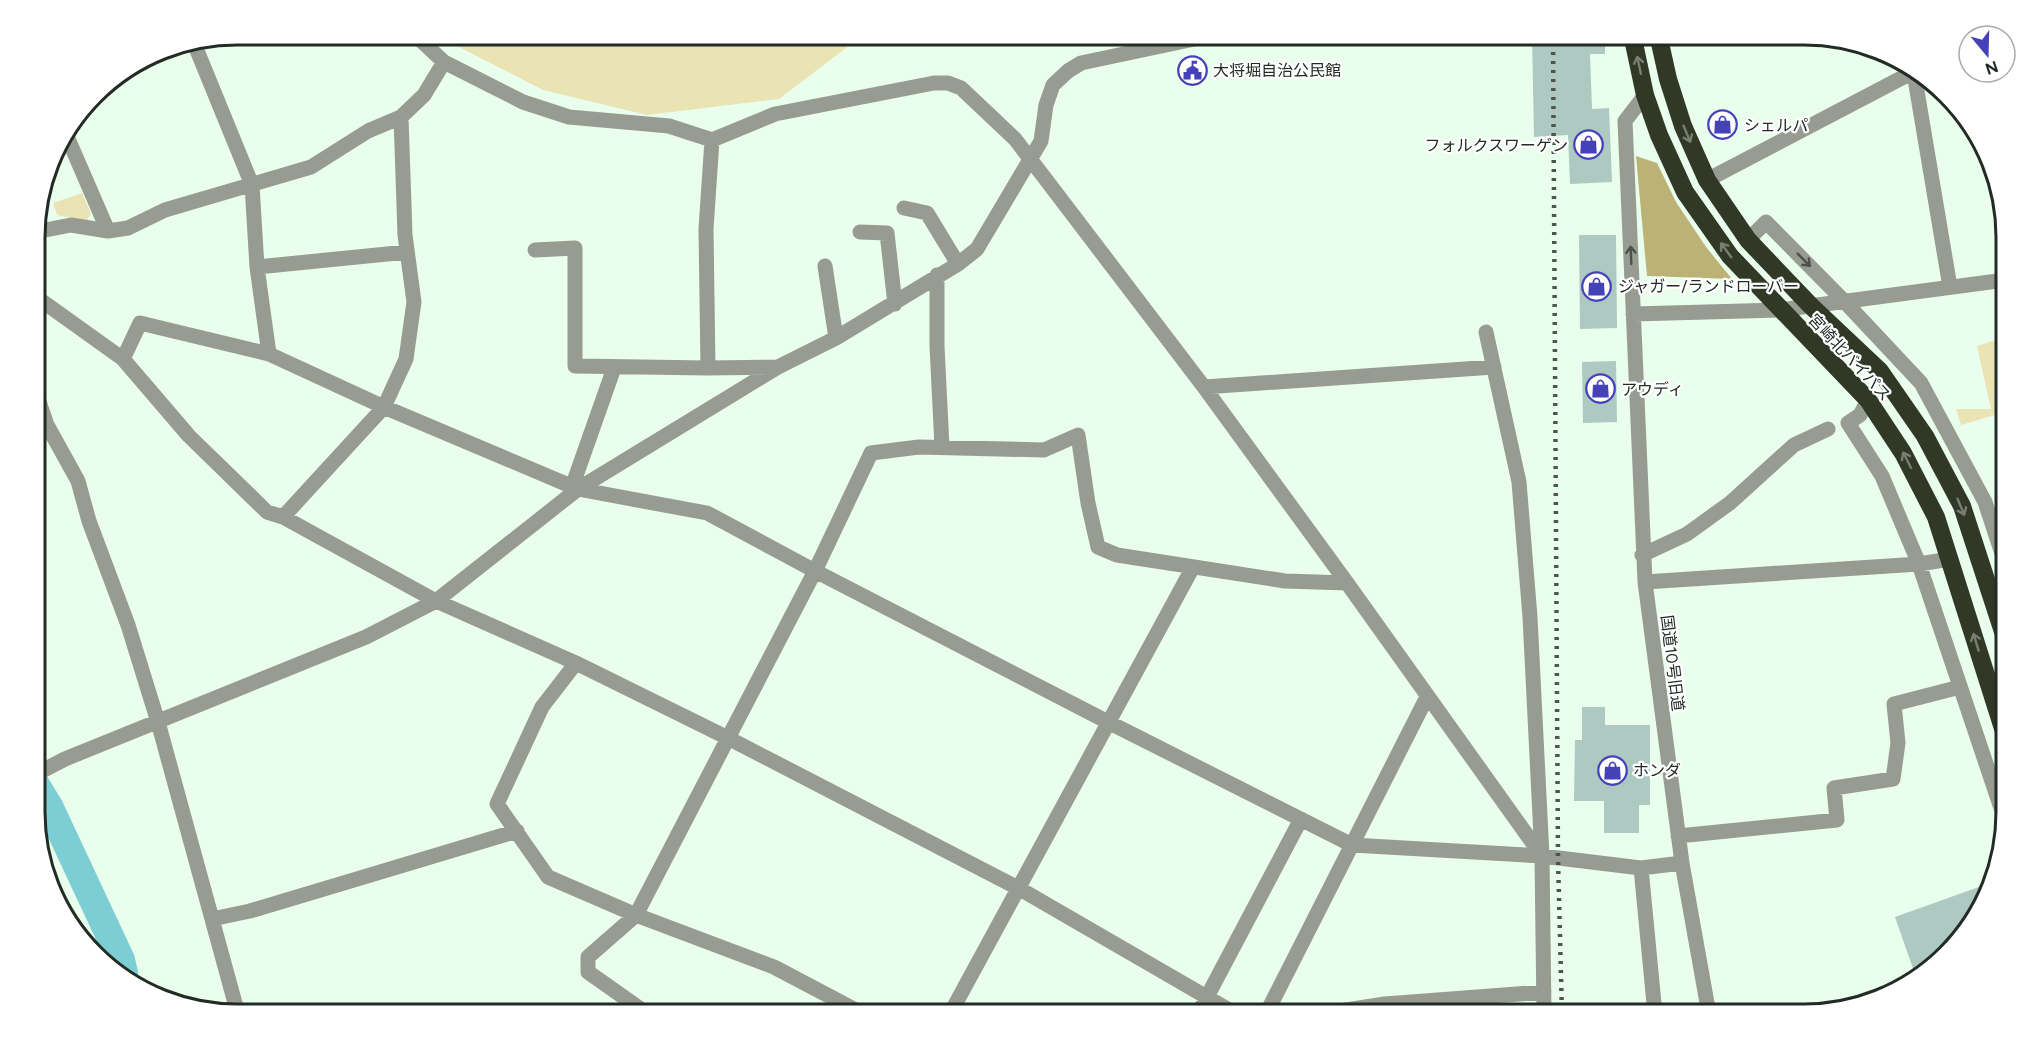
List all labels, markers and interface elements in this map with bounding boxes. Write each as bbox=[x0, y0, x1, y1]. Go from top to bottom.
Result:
north arrow bbox=[1957, 24, 2017, 84]
public building icon: 大将堀自治公民館 bbox=[1176, 54, 1208, 86]
one-way arrow bbox=[1632, 56, 1644, 75]
text: N bbox=[1983, 57, 2001, 79]
place label: 大将堀自治公民館 bbox=[1213, 61, 1341, 80]
shop icon: シェルパ bbox=[1707, 109, 1739, 141]
place label: シェルパ bbox=[1744, 116, 1808, 135]
one-way arrow bbox=[1682, 124, 1693, 143]
shop icon: フォルクスワーゲン bbox=[1573, 129, 1605, 161]
place label: フォルクスワーゲン bbox=[1424, 136, 1568, 155]
one-way arrow bbox=[1720, 242, 1732, 258]
one-way arrow bbox=[1625, 246, 1636, 266]
one-way arrow bbox=[1796, 253, 1811, 268]
shop icon: ジャガー/ランドローバー bbox=[1581, 270, 1613, 302]
place label: ジャガー/ランドローバー bbox=[1618, 277, 1799, 296]
street label: 宮崎北バイパス bbox=[1805, 310, 1895, 405]
shop icon: アウディ bbox=[1584, 373, 1616, 405]
place label: アウディ bbox=[1621, 380, 1684, 399]
one-way arrow bbox=[1901, 452, 1912, 470]
one-way arrow bbox=[1956, 498, 1967, 516]
street label: 国道10号旧道 bbox=[1657, 614, 1688, 712]
one-way arrow bbox=[1970, 633, 1981, 652]
shop icon: ホンダ bbox=[1596, 754, 1628, 786]
place label: ホンダ bbox=[1633, 761, 1681, 780]

